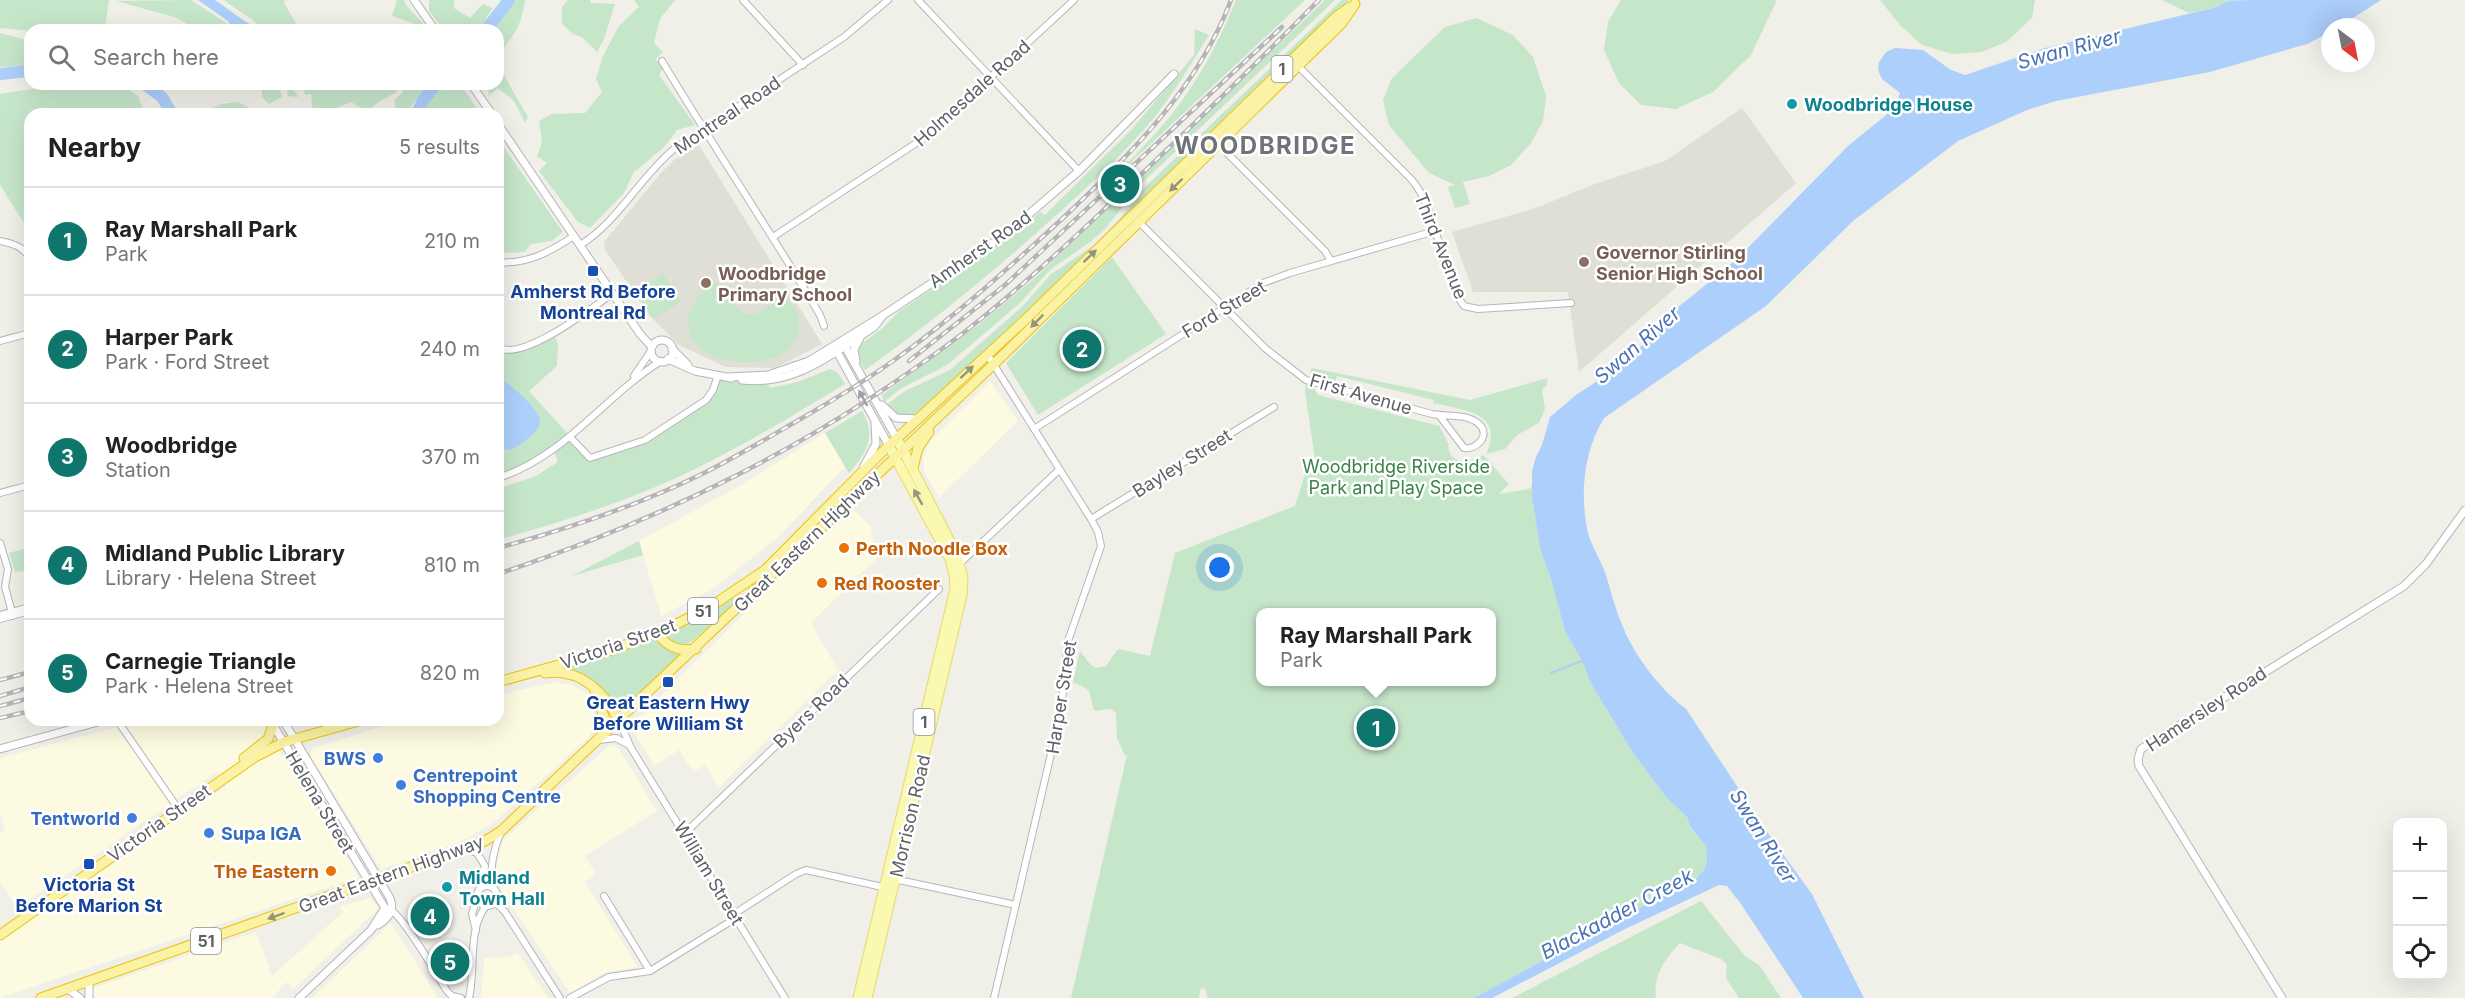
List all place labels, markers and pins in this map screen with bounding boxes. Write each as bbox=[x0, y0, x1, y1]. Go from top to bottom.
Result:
place label: Woodbridge House bbox=[1804, 94, 1973, 115]
marker: Woodbridge House bbox=[1785, 97, 1799, 111]
pin: 3 bbox=[1100, 162, 1140, 207]
place label: Governor Stirling Senior High School bbox=[1596, 242, 1763, 284]
marker: Governor Stirling Senior High School bbox=[1577, 255, 1591, 269]
place label: Woodbridge Primary School bbox=[718, 263, 852, 305]
marker: Amherst Rd Before Montreal Rd bbox=[586, 264, 600, 278]
marker: Woodbridge Primary School bbox=[699, 276, 713, 290]
place label: Amherst Rd Before Montreal Rd bbox=[510, 281, 676, 323]
pin: 2 bbox=[1062, 326, 1102, 372]
place label: Perth Noodle Box bbox=[856, 538, 1009, 559]
marker: Perth Noodle Box bbox=[837, 541, 851, 555]
place label: Red Rooster bbox=[834, 573, 940, 594]
marker: Red Rooster bbox=[815, 576, 829, 590]
marker: Great Eastern Hwy Before William St bbox=[661, 675, 675, 689]
place label: Great Eastern Hwy Before William St bbox=[586, 692, 750, 734]
pin: 1 bbox=[1356, 706, 1396, 750]
place label: BWS bbox=[324, 748, 366, 769]
marker: BWS bbox=[371, 751, 385, 765]
place label: Centrepoint Shopping Centre bbox=[413, 765, 561, 807]
marker: Centrepoint Shopping Centre bbox=[394, 778, 408, 792]
place label: Tentworld bbox=[31, 808, 120, 829]
marker: Tentworld bbox=[125, 811, 139, 825]
place label: Supa IGA bbox=[221, 823, 302, 844]
marker: Supa IGA bbox=[202, 826, 216, 840]
marker: Victoria St Before Marion St bbox=[82, 857, 96, 871]
place label: The Eastern bbox=[214, 861, 319, 882]
marker: The Eastern bbox=[324, 864, 338, 878]
place label: Midland Town Hall bbox=[459, 867, 545, 909]
place label: Victoria St Before Marion St bbox=[16, 874, 163, 916]
marker: Midland Town Hall bbox=[440, 880, 454, 894]
pin: 4 bbox=[410, 894, 450, 938]
pin: 5 bbox=[430, 940, 470, 984]

